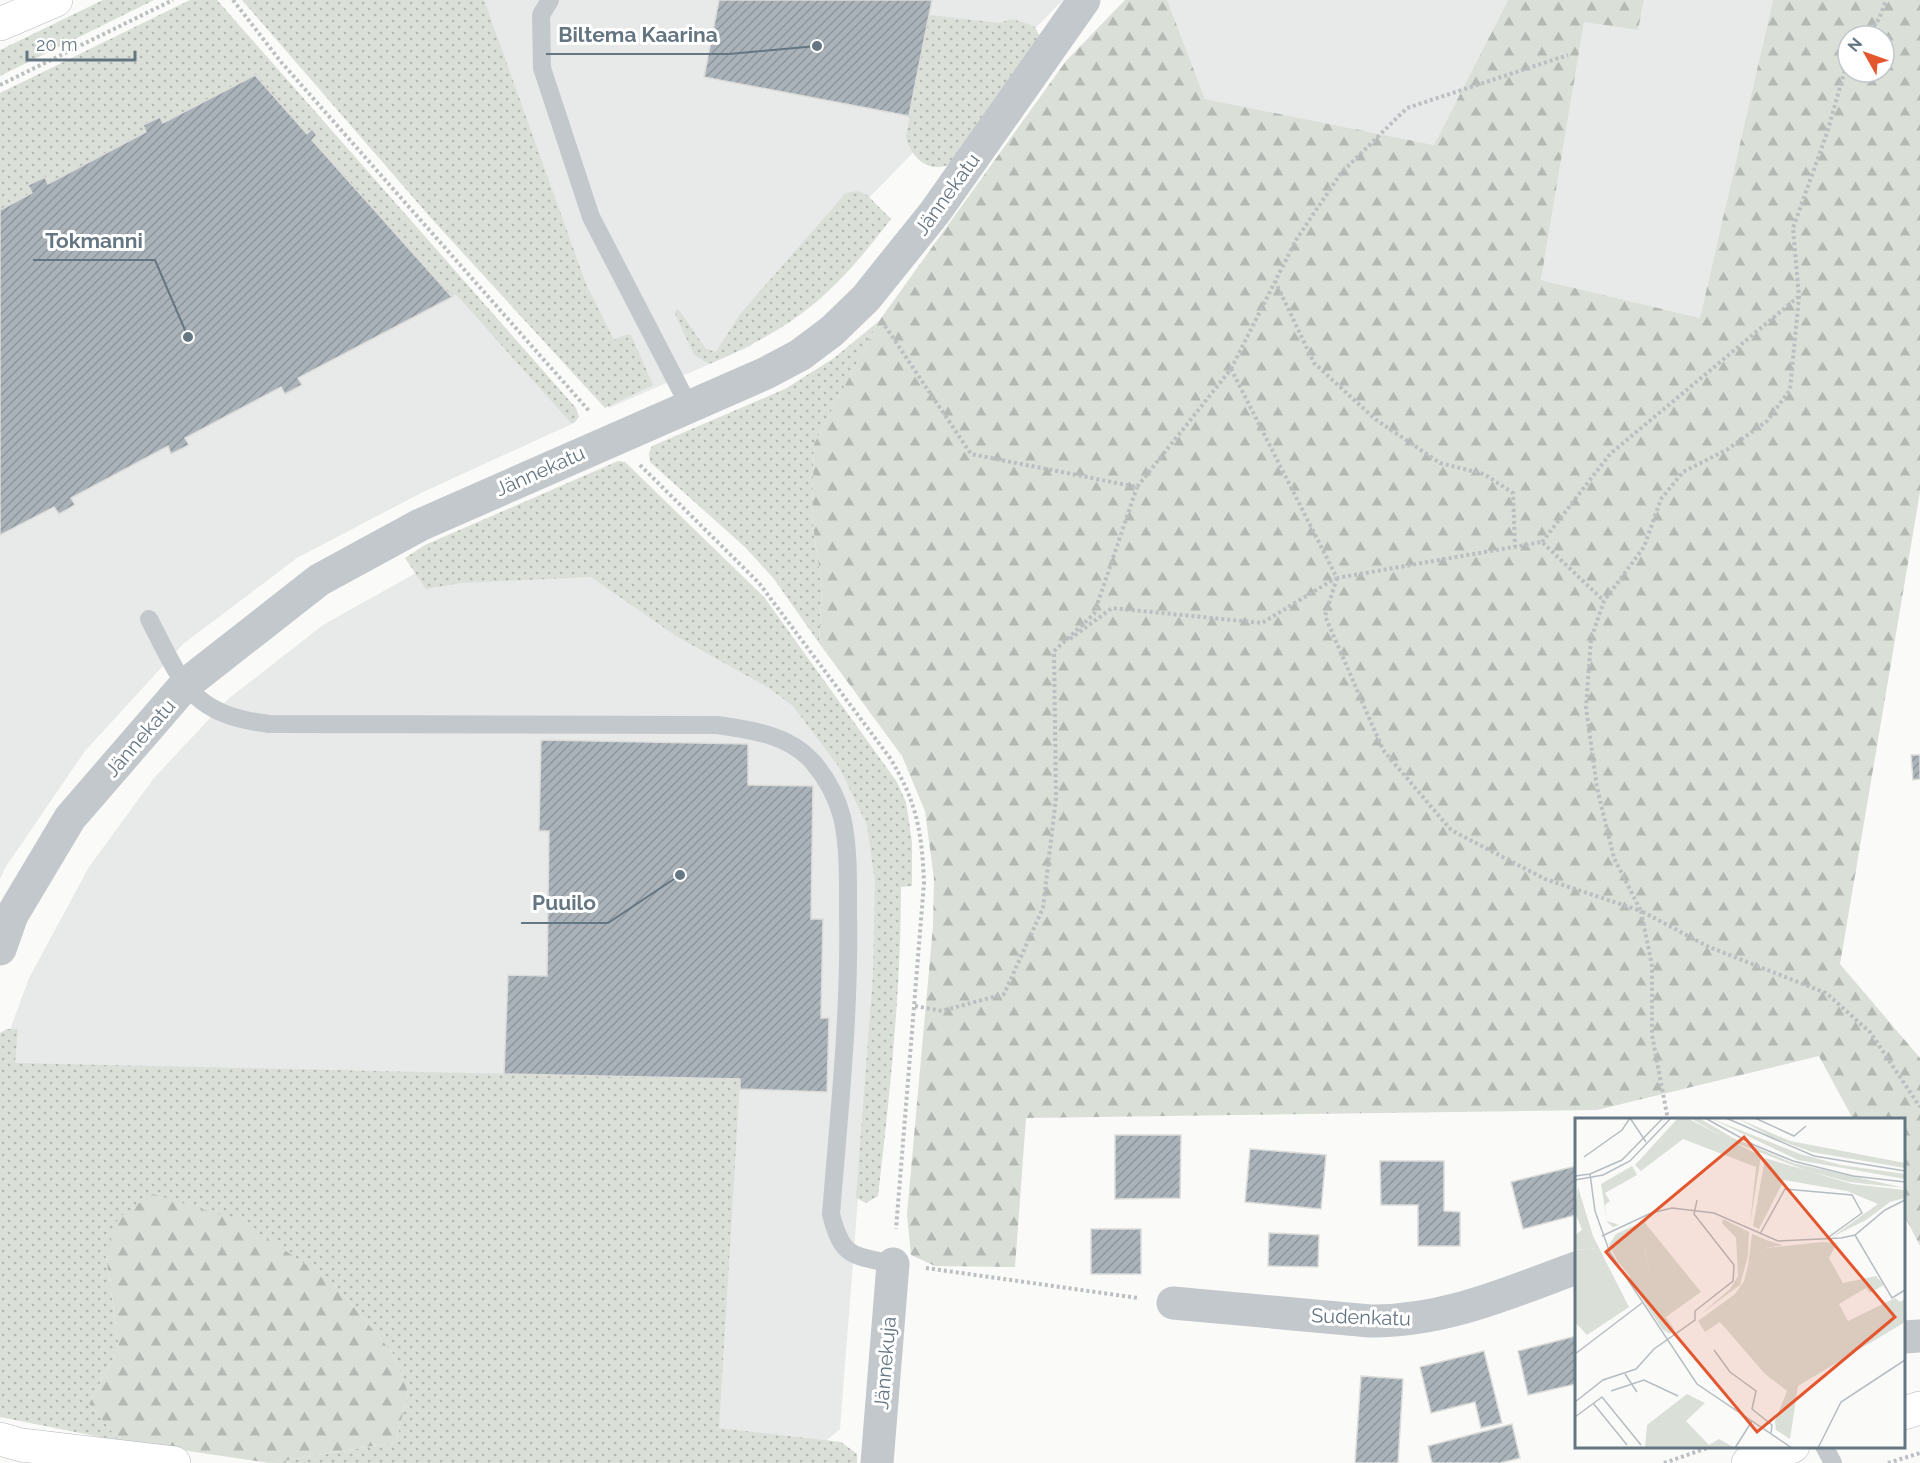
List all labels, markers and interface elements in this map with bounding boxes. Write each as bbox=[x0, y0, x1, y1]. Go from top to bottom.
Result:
callout: Biltema Kaarina bbox=[546, 15, 729, 54]
text: Biltema Kaarina bbox=[558, 22, 718, 47]
scale bar bbox=[27, 24, 135, 62]
north arrow bbox=[1836, 24, 1896, 84]
text: 20 m bbox=[36, 34, 78, 55]
text: N bbox=[1844, 34, 1866, 55]
street label: Jännekatu bbox=[909, 148, 985, 240]
callout: Tokmanni bbox=[33, 221, 155, 260]
text: Tokmanni bbox=[45, 228, 143, 253]
street label: Jännekatu bbox=[492, 441, 588, 501]
street label: Jännekatu bbox=[100, 694, 180, 782]
callout: Puuilo bbox=[521, 884, 608, 923]
text: Puuilo bbox=[532, 890, 596, 915]
inset map bbox=[1575, 1118, 1905, 1448]
street label: Sudenkatu bbox=[1311, 1303, 1411, 1331]
street label: Jännekuja bbox=[869, 1315, 901, 1411]

